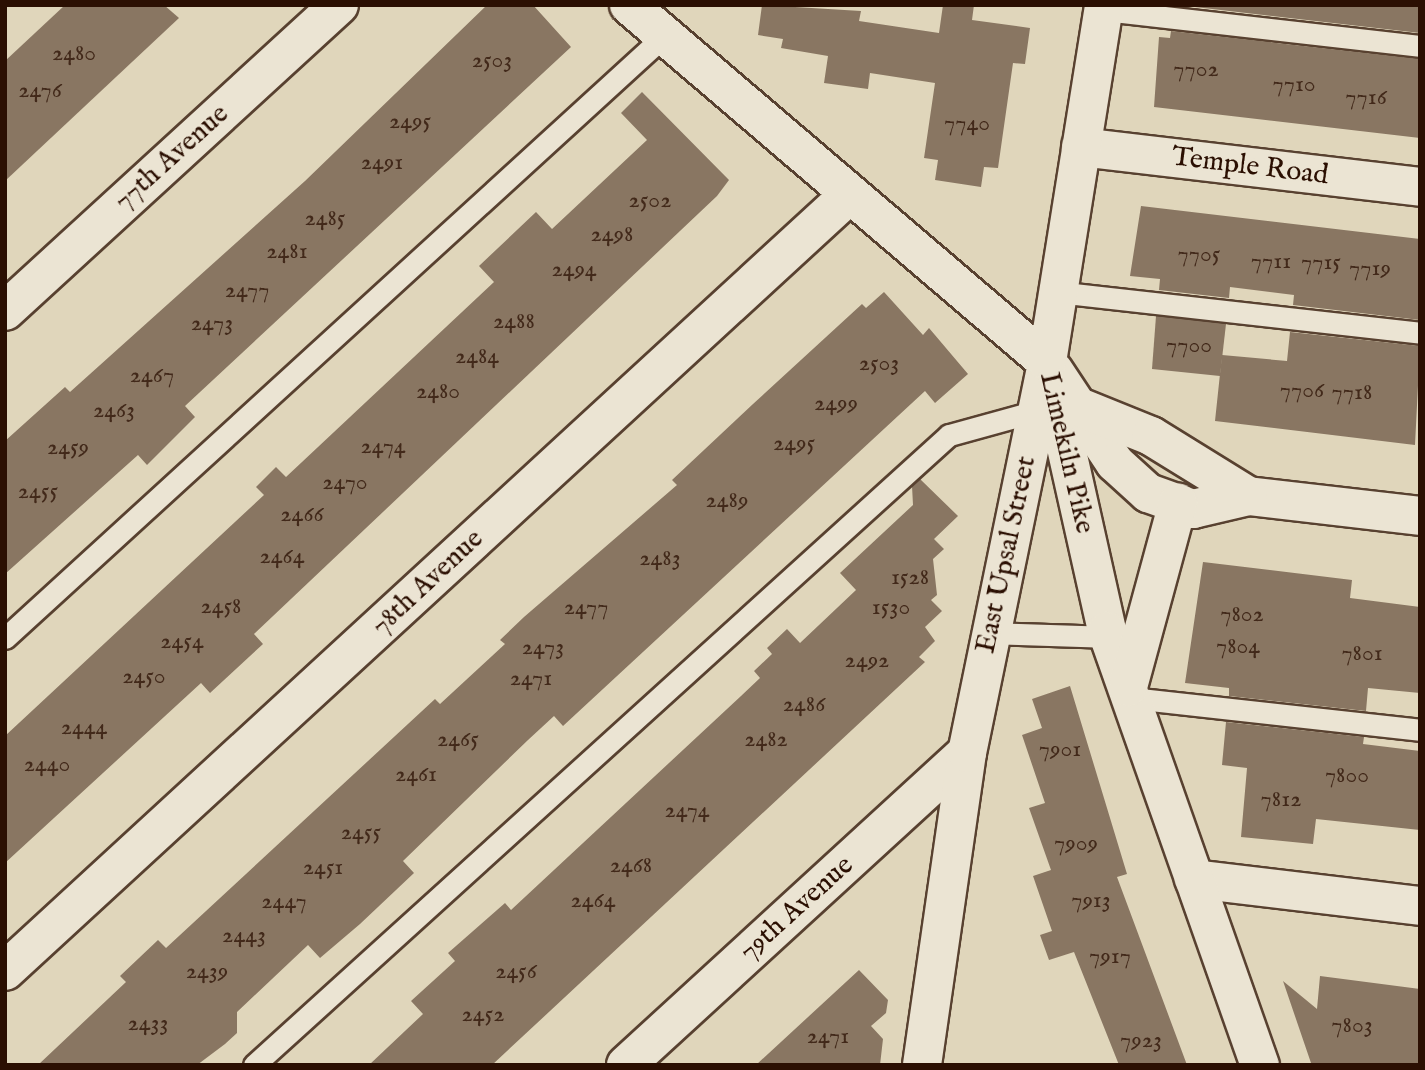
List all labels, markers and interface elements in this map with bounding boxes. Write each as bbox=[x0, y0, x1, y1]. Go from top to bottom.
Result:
house number: 2480 bbox=[52, 40, 96, 68]
house number: 2503 bbox=[472, 47, 512, 75]
house number: 7702 bbox=[1173, 56, 1219, 84]
house number: 7710 bbox=[1272, 71, 1316, 99]
house number: 2476 bbox=[18, 77, 62, 105]
house number: 7716 bbox=[1345, 84, 1387, 112]
street label: 77th Avenue bbox=[108, 98, 236, 218]
house number: 2495 bbox=[389, 108, 431, 136]
house number: 7740 bbox=[944, 110, 990, 138]
street label: Temple Road bbox=[1170, 141, 1330, 193]
house number: 2491 bbox=[361, 149, 403, 177]
house number: 2502 bbox=[629, 187, 671, 215]
house number: 2485 bbox=[304, 205, 346, 233]
house number: 2498 bbox=[591, 221, 633, 249]
house number: 2481 bbox=[266, 238, 308, 266]
house number: 7705 bbox=[1178, 241, 1220, 269]
house number: 7711 bbox=[1251, 248, 1291, 276]
house number: 7715 bbox=[1301, 249, 1341, 277]
house number: 7719 bbox=[1349, 255, 1391, 283]
house number: 2494 bbox=[551, 256, 597, 284]
house number: 2477 bbox=[225, 277, 269, 305]
house number: 2488 bbox=[493, 308, 535, 336]
house number: 2473 bbox=[191, 310, 233, 338]
house number: 7700 bbox=[1166, 332, 1212, 360]
house number: 2484 bbox=[455, 343, 499, 371]
house number: 2503 bbox=[859, 350, 899, 378]
house number: 2467 bbox=[130, 362, 174, 390]
street label: Limekiln Pike bbox=[1031, 369, 1101, 537]
house number: 7706 bbox=[1280, 377, 1324, 405]
house number: 2480 bbox=[416, 378, 460, 406]
house number: 7718 bbox=[1332, 379, 1372, 407]
house number: 2499 bbox=[814, 390, 858, 418]
house number: 2463 bbox=[93, 397, 135, 425]
house number: 2495 bbox=[773, 430, 815, 458]
house number: 2474 bbox=[360, 433, 406, 461]
house number: 2459 bbox=[47, 434, 89, 462]
street label: East Upsal Street bbox=[970, 453, 1044, 657]
house number: 2470 bbox=[322, 469, 368, 497]
house number: 2455 bbox=[18, 478, 58, 506]
house number: 2489 bbox=[706, 487, 748, 515]
house number: 2466 bbox=[280, 501, 324, 529]
street label: 78th Avenue bbox=[365, 523, 491, 643]
house number: 2464 bbox=[260, 543, 304, 571]
house number: 2483 bbox=[639, 545, 681, 573]
house number: 1528 bbox=[891, 564, 929, 592]
house number: 2458 bbox=[200, 593, 242, 621]
house number: 2477 bbox=[564, 594, 608, 622]
house number: 1530 bbox=[872, 594, 910, 622]
house number: 7802 bbox=[1220, 601, 1264, 629]
house number: 2454 bbox=[160, 628, 204, 656]
house number: 7804 bbox=[1216, 633, 1260, 661]
house number: 2473 bbox=[522, 634, 564, 662]
house number: 7801 bbox=[1341, 640, 1383, 668]
house number: 2492 bbox=[845, 647, 889, 675]
house number: 2450 bbox=[122, 663, 166, 691]
house number: 2471 bbox=[510, 665, 552, 693]
house number: 2486 bbox=[783, 691, 825, 719]
house number: 2444 bbox=[61, 714, 107, 742]
house number: 2465 bbox=[437, 726, 479, 754]
house number: 2482 bbox=[744, 726, 788, 754]
house number: 7901 bbox=[1039, 736, 1081, 764]
house number: 2440 bbox=[24, 751, 70, 779]
house number: 2461 bbox=[395, 761, 437, 789]
house number: 7800 bbox=[1325, 762, 1369, 790]
house number: 7812 bbox=[1261, 786, 1301, 814]
house number: 2474 bbox=[664, 797, 710, 825]
house number: 2455 bbox=[341, 819, 381, 847]
house number: 7909 bbox=[1054, 830, 1098, 858]
street label: 79th Avenue bbox=[733, 849, 861, 969]
house number: 2468 bbox=[610, 852, 652, 880]
house number: 2451 bbox=[303, 854, 343, 882]
house number: 2464 bbox=[571, 887, 615, 915]
house number: 7913 bbox=[1071, 887, 1111, 915]
house number: 2447 bbox=[261, 888, 307, 916]
house number: 2443 bbox=[222, 922, 266, 950]
house number: 7917 bbox=[1089, 943, 1131, 971]
house number: 2439 bbox=[186, 958, 228, 986]
house number: 2456 bbox=[495, 958, 537, 986]
house number: 2452 bbox=[462, 1001, 504, 1029]
house number: 2433 bbox=[128, 1010, 168, 1038]
house number: 7803 bbox=[1331, 1012, 1373, 1040]
house number: 2471 bbox=[807, 1023, 849, 1051]
house number: 7923 bbox=[1120, 1027, 1162, 1055]

